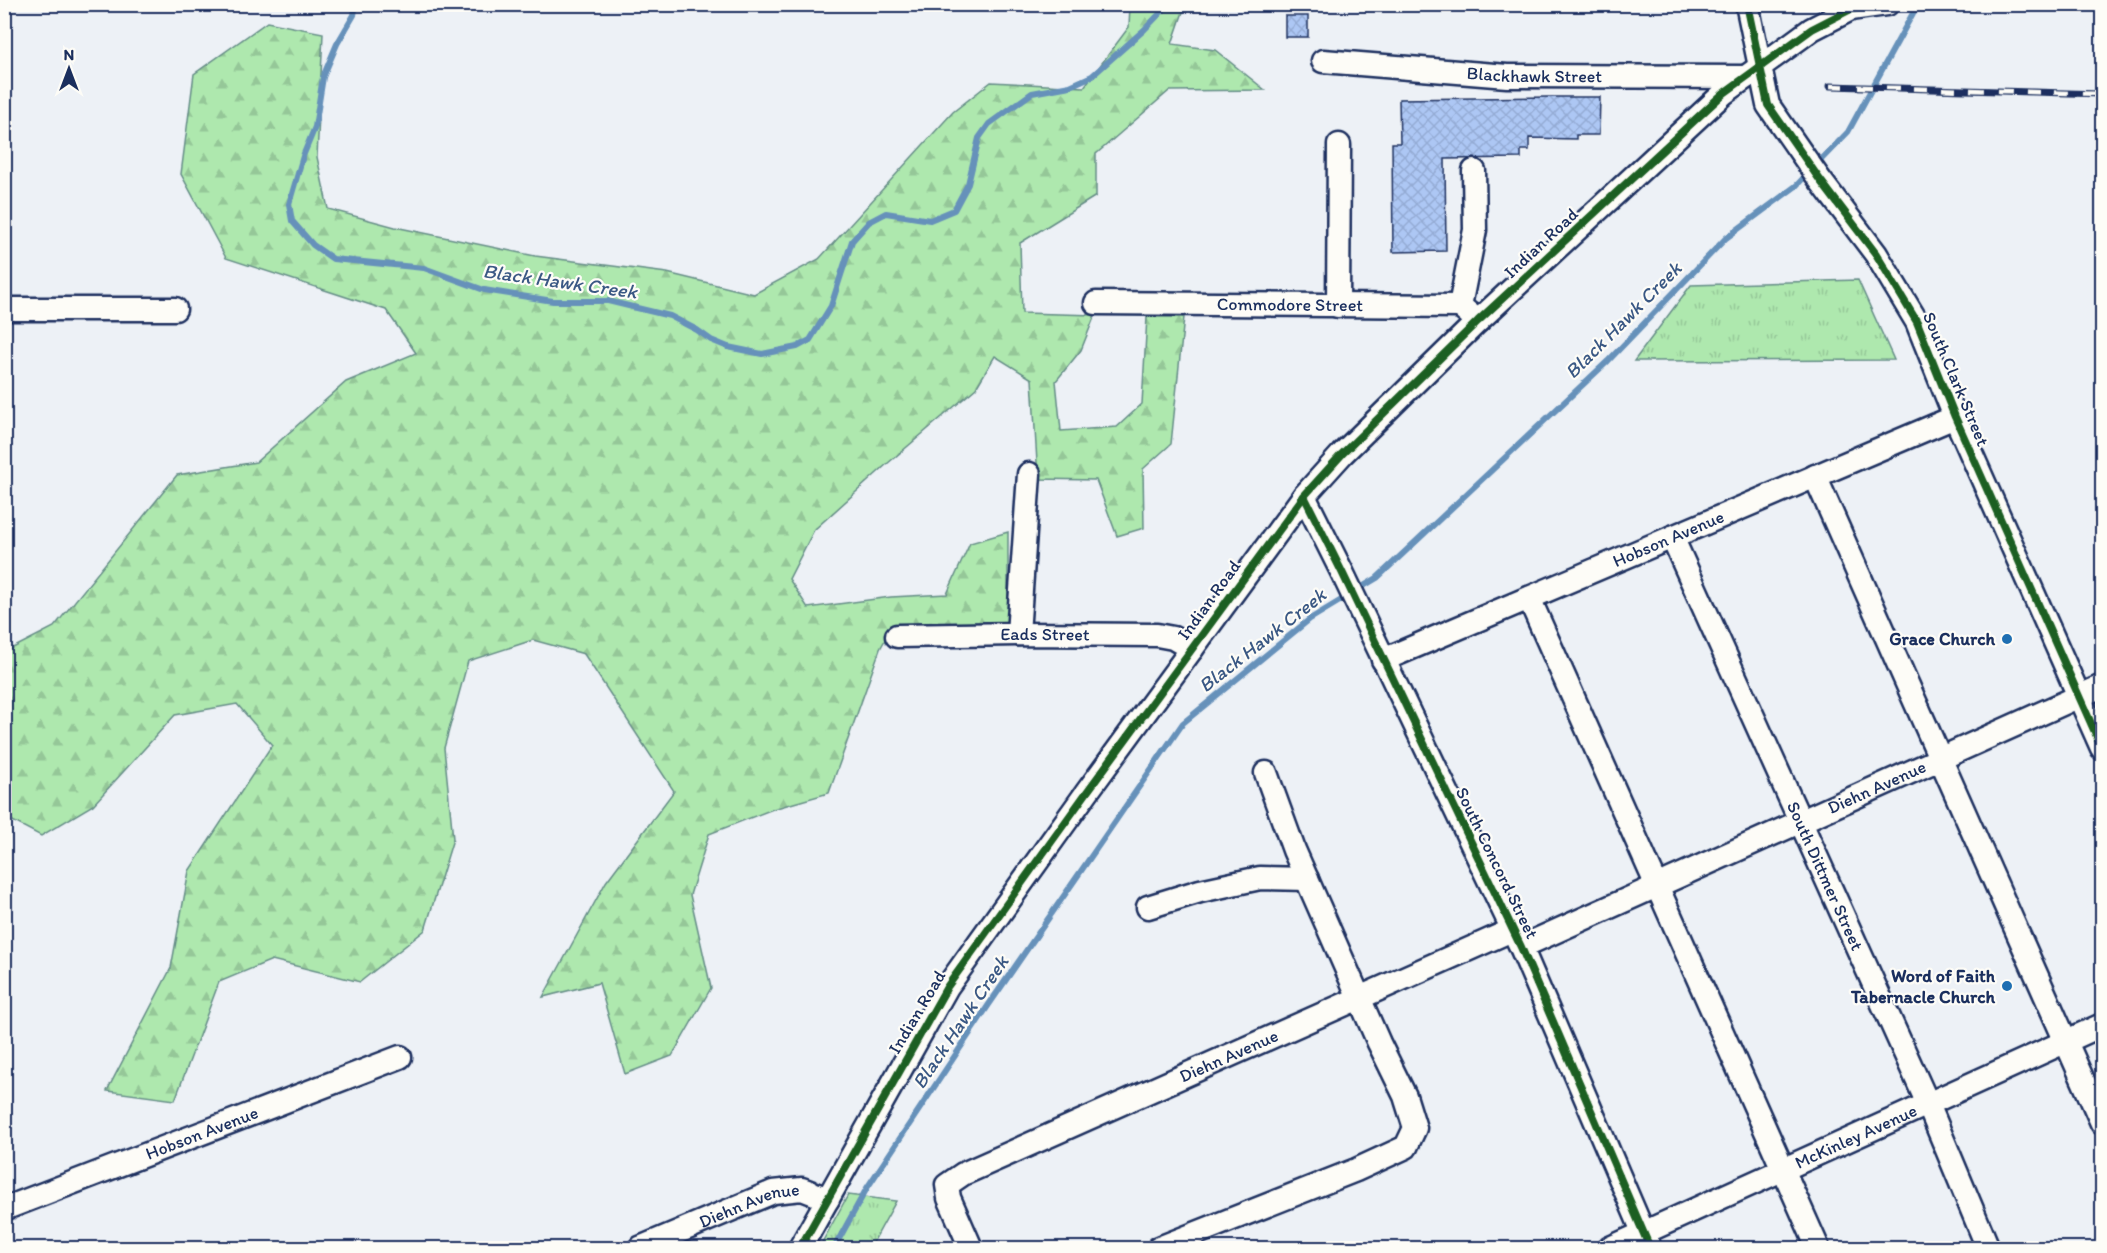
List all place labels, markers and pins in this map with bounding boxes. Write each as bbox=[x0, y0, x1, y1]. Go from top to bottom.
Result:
place label: Grace Church bbox=[1889, 628, 1995, 650]
marker: Grace Church bbox=[2000, 632, 2014, 646]
place label: Word of Faith Tabernacle Church bbox=[1850, 965, 1996, 1008]
marker: Word of Faith Tabernacle Church bbox=[2000, 979, 2014, 993]

